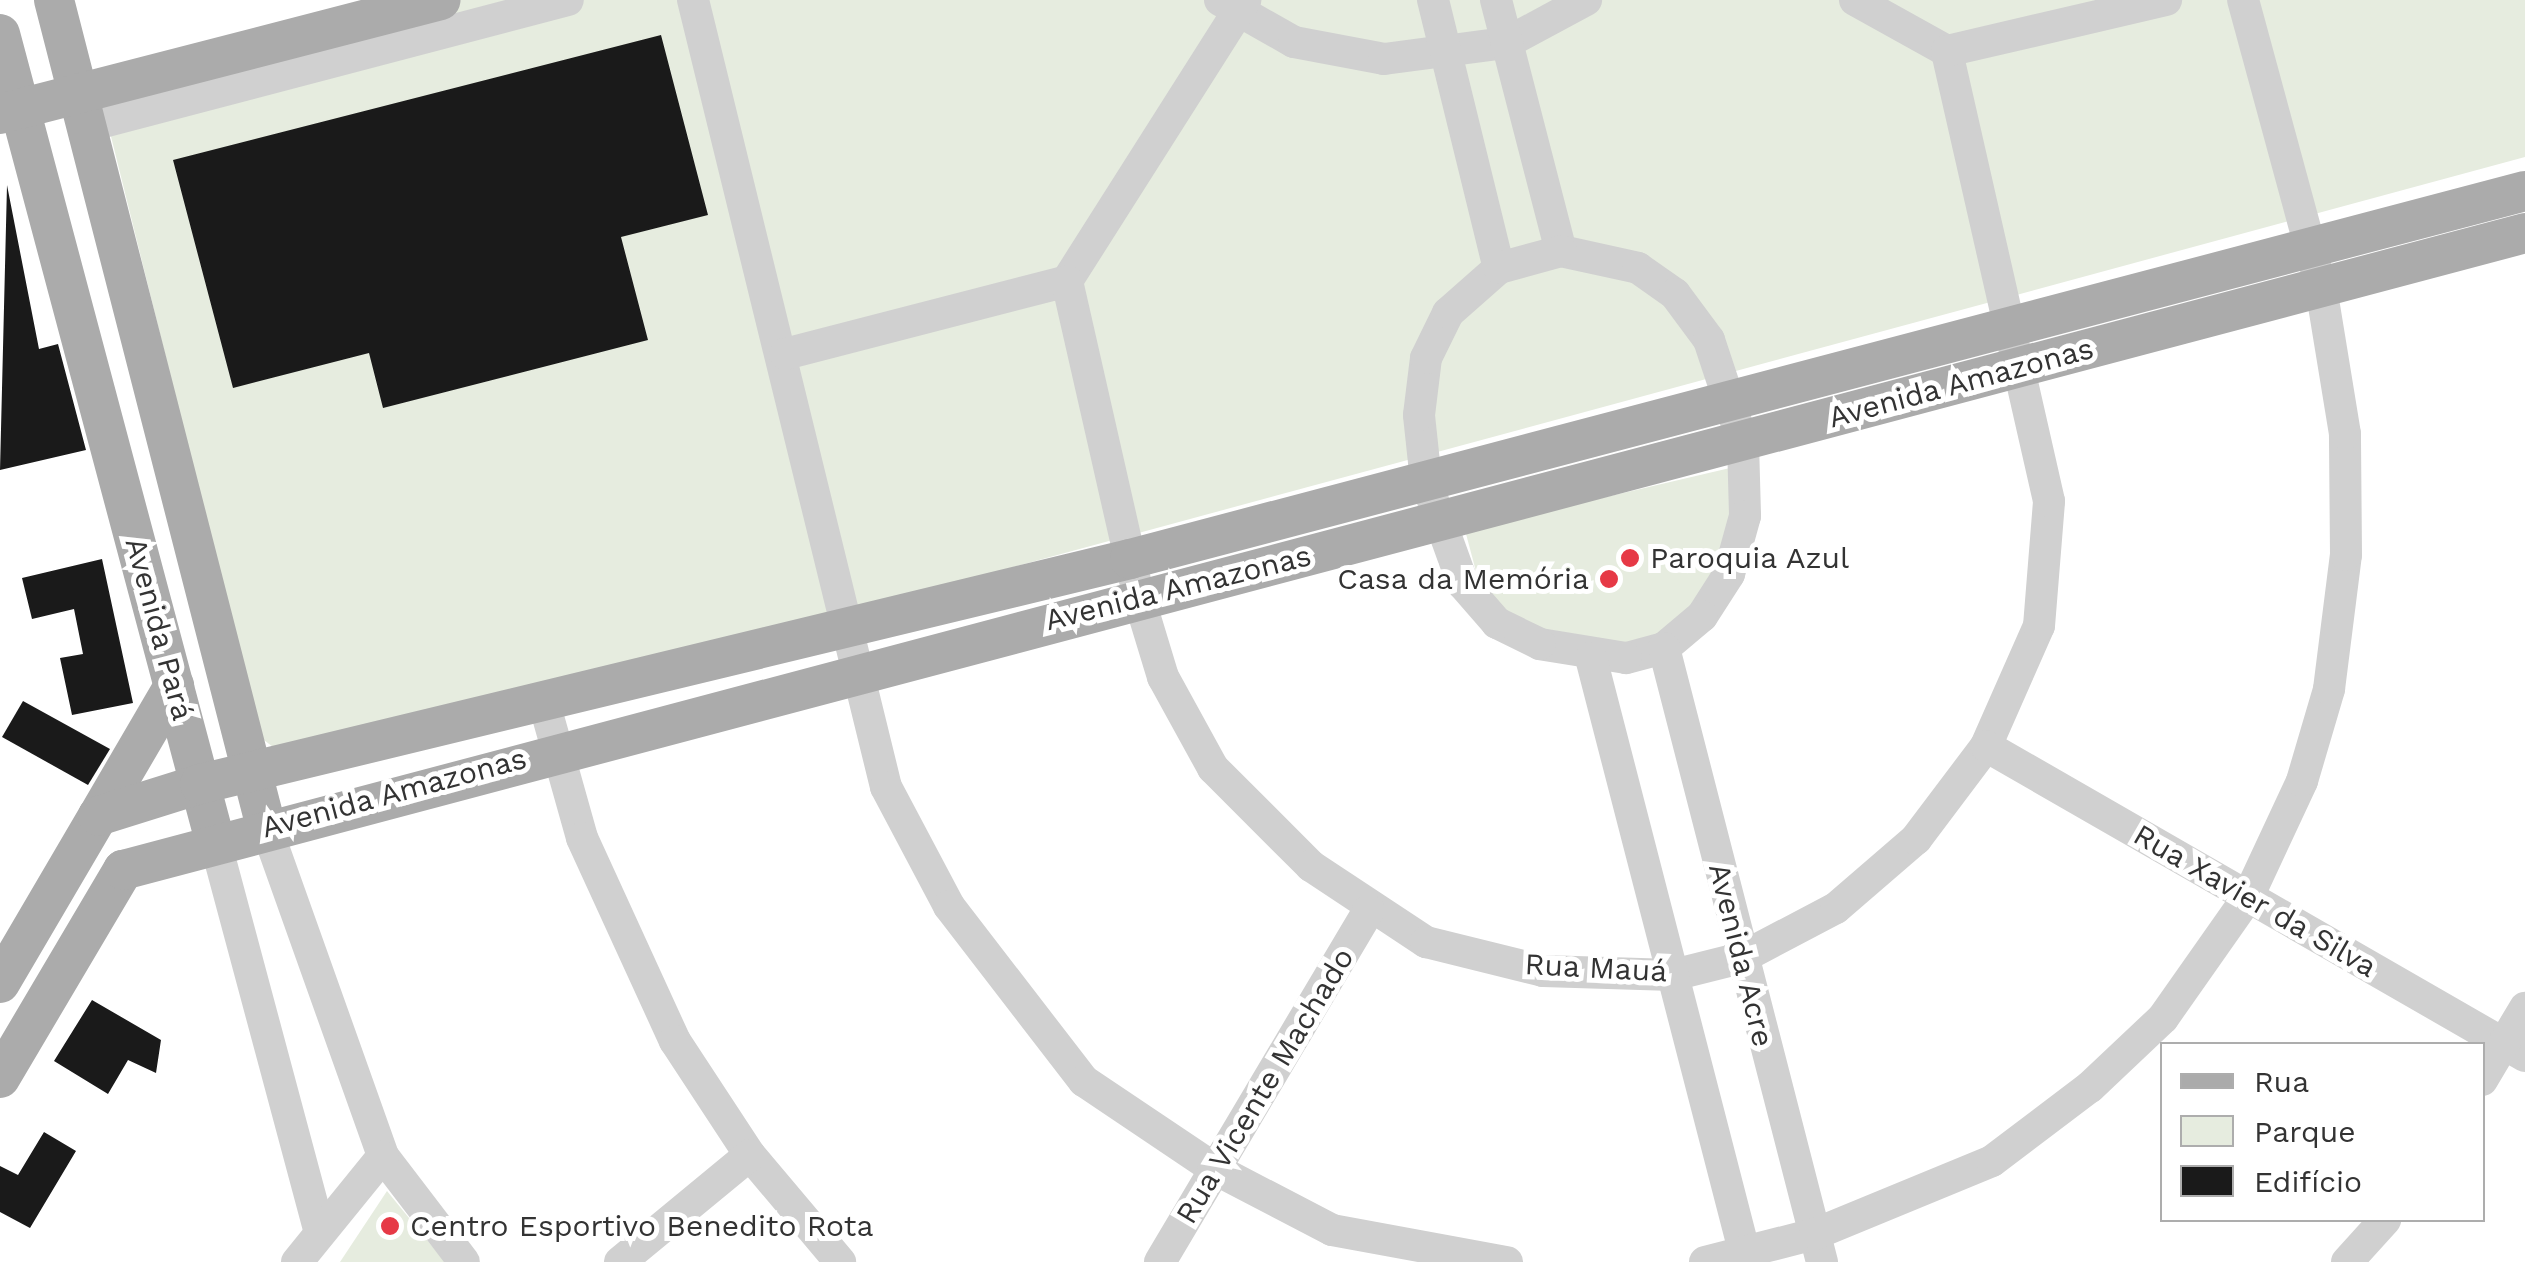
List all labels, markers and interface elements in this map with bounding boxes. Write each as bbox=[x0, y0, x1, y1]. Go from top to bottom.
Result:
street label: Avenida Amazonas bbox=[1824, 330, 2098, 436]
street label: Avenida Pará bbox=[117, 533, 201, 725]
street label: Avenida Amazonas bbox=[1040, 537, 1316, 639]
place label: Paroquia Azul bbox=[1650, 540, 1851, 576]
marker: Paroquia Azul bbox=[1619, 547, 1641, 569]
place label: Casa da Memória bbox=[1336, 561, 1589, 597]
marker: Casa da Memória bbox=[1598, 568, 1620, 590]
street label: Avenida Amazonas bbox=[257, 740, 531, 846]
street label: Rua Xavier da Silva bbox=[2126, 816, 2384, 986]
street label: Avenida Acre bbox=[1701, 859, 1781, 1051]
street label: Rua Vicente Machado bbox=[1168, 941, 1362, 1231]
street label: Rua Mauá bbox=[1524, 946, 1668, 990]
legend bbox=[2160, 1042, 2485, 1222]
text: Rua bbox=[2254, 1064, 2309, 1099]
text: Parque bbox=[2254, 1114, 2356, 1149]
text: Edifício bbox=[2254, 1164, 2362, 1199]
place label: Centro Esportivo Benedito Rota bbox=[410, 1208, 873, 1244]
marker: Centro Esportivo Benedito Rota bbox=[379, 1215, 401, 1237]

